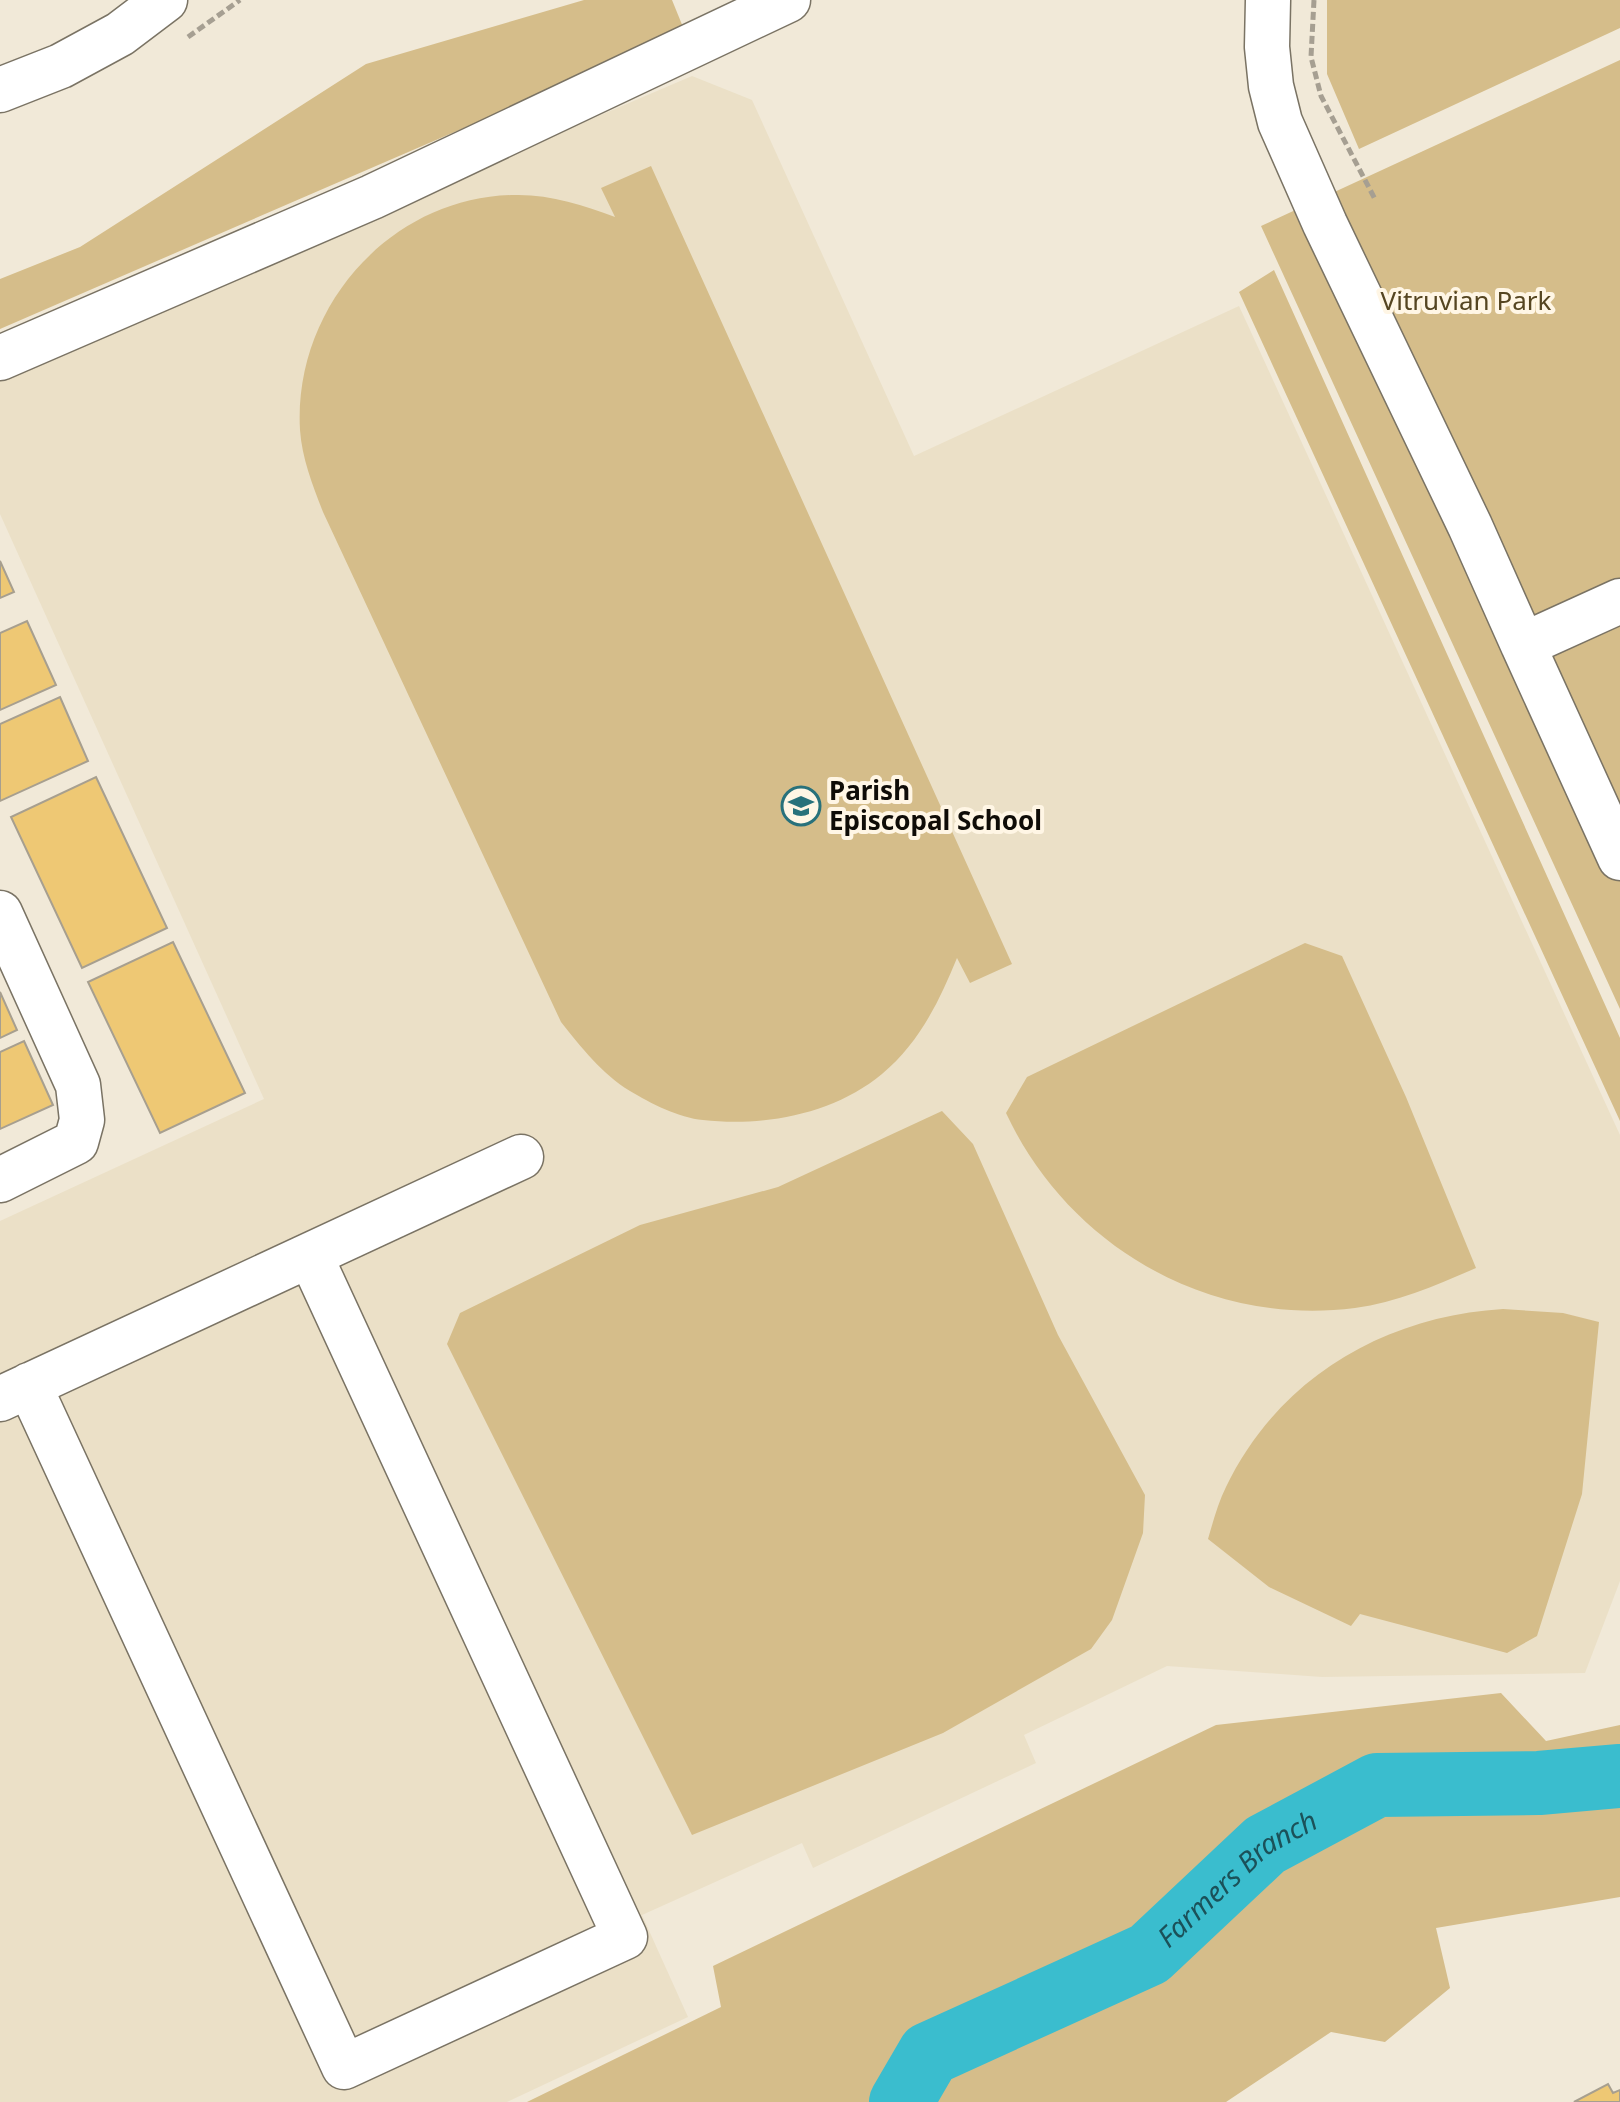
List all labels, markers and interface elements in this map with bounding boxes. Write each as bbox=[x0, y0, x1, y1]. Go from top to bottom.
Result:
park label: Vitruvian Park bbox=[1381, 282, 1551, 318]
place label: Parish Episcopal School bbox=[829, 772, 1042, 838]
school or university icon: Parish Episcopal School bbox=[780, 785, 822, 827]
water label: Farmers Branch bbox=[1148, 1801, 1323, 1955]

